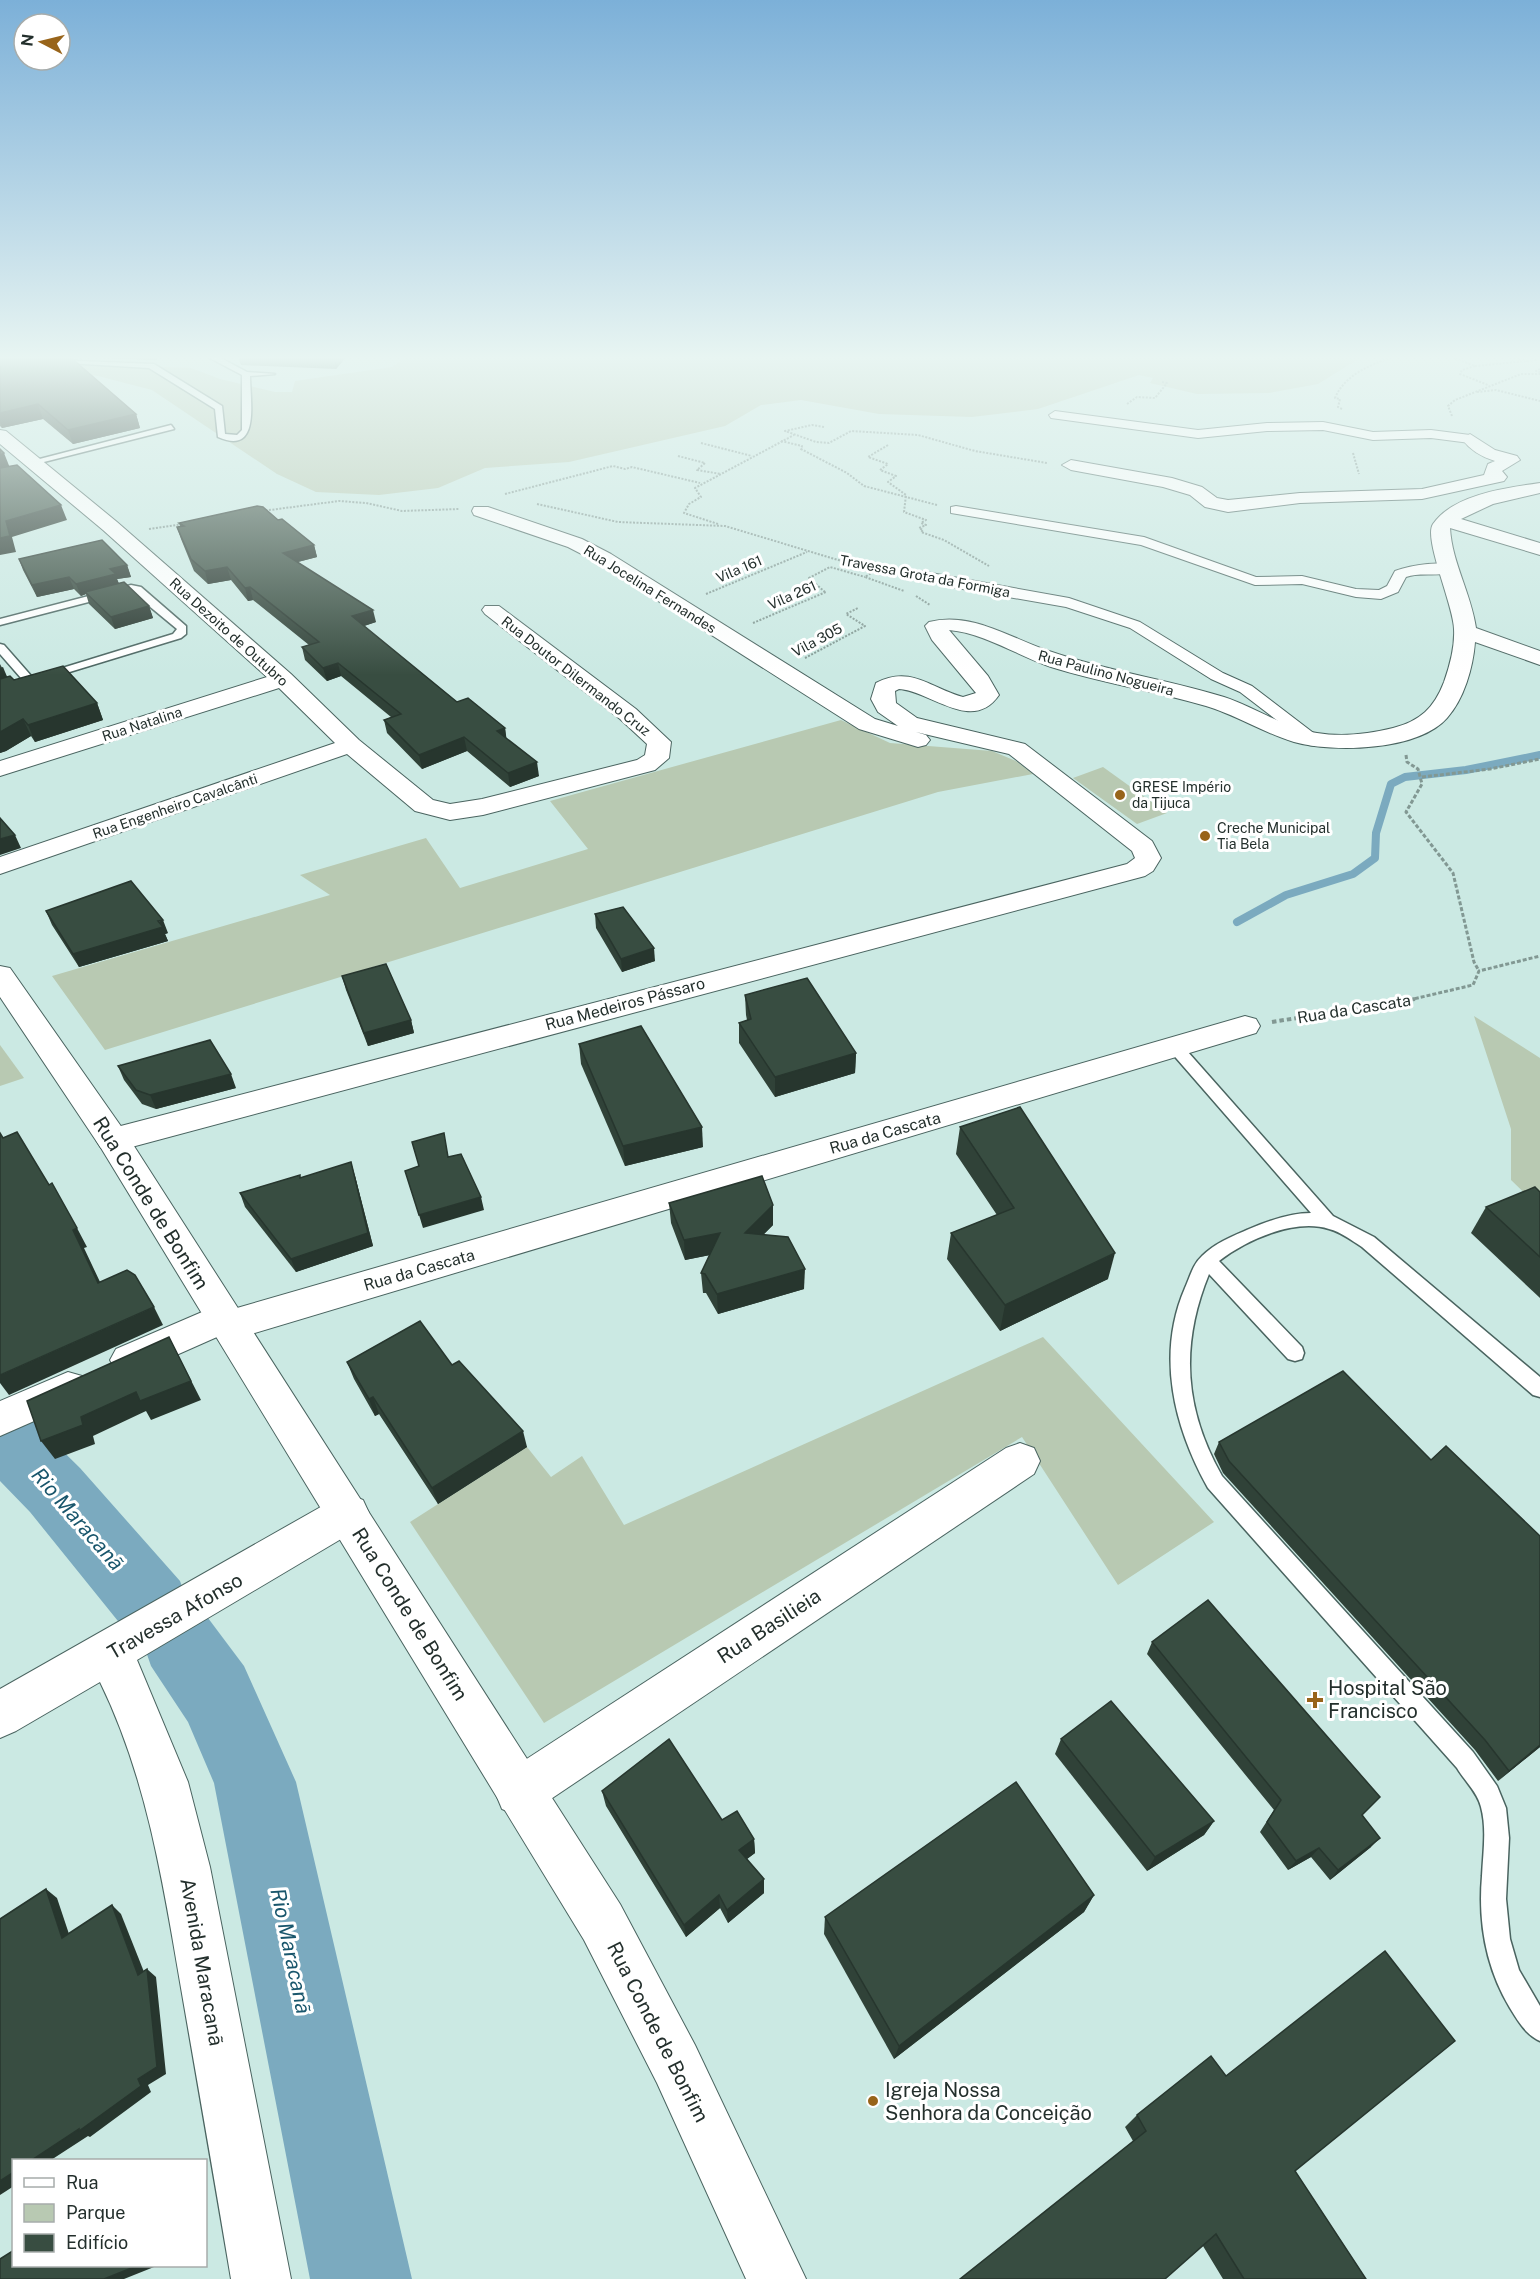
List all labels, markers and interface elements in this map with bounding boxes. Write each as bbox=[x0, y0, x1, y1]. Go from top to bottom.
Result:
north arrow bbox=[12, 12, 72, 72]
text: N bbox=[17, 33, 38, 48]
street label: Rua Jocelina Fernandes bbox=[581, 542, 719, 636]
street label: Vila 161 bbox=[714, 552, 764, 586]
street label: Travessa Grota da Formiga bbox=[839, 552, 1011, 600]
street label: Rua Dezoito de Outubro bbox=[167, 575, 292, 689]
street label: Vila 261 bbox=[765, 577, 819, 613]
street label: Rua Doutor Dilermando Cruz bbox=[498, 613, 654, 739]
street label: Vila 305 bbox=[789, 620, 845, 660]
street label: Rua Paulino Nogueira bbox=[1036, 647, 1176, 699]
street label: Rua Natalina bbox=[100, 704, 184, 744]
street label: Rua Engenheiro Cavalcânti bbox=[90, 770, 260, 842]
place label: GRESE Império da Tijuca bbox=[1132, 779, 1231, 811]
marker: GRESE Império da Tijuca bbox=[1113, 788, 1127, 802]
place label: Creche Municipal Tia Bela bbox=[1217, 820, 1330, 852]
marker: Creche Municipal Tia Bela bbox=[1198, 829, 1212, 843]
street label: Rua Medeiros Pássaro bbox=[543, 974, 707, 1034]
street label: Rua da Cascata bbox=[1296, 991, 1412, 1027]
street label: Rua da Cascata bbox=[827, 1108, 943, 1158]
street label: Rua Conde de Bonfim bbox=[88, 1112, 214, 1294]
street label: Rua da Cascata bbox=[361, 1245, 477, 1295]
water label: Rio Maracanã bbox=[27, 1462, 129, 1576]
street label: Rua Conde de Bonfim bbox=[347, 1523, 473, 1705]
street label: Travessa Afonso bbox=[103, 1568, 247, 1664]
street label: Rua Basilieia bbox=[713, 1584, 825, 1668]
place label: Hospital São Francisco bbox=[1328, 1676, 1447, 1723]
marker: Hospital São Francisco bbox=[1306, 1691, 1324, 1709]
street label: Avenida Maracanã bbox=[175, 1876, 229, 2048]
water label: Rio Maracanã bbox=[265, 1886, 317, 2016]
street label: Rua Conde de Bonfim bbox=[602, 1938, 714, 2126]
place label: Igreja Nossa Senhora da Conceição bbox=[885, 2078, 1092, 2125]
marker: Igreja Nossa Senhora da Conceição bbox=[866, 2094, 880, 2108]
legend bbox=[12, 2159, 207, 2267]
text: Rua bbox=[66, 2172, 98, 2193]
text: Parque bbox=[66, 2202, 126, 2223]
text: Edifício bbox=[66, 2232, 128, 2253]

